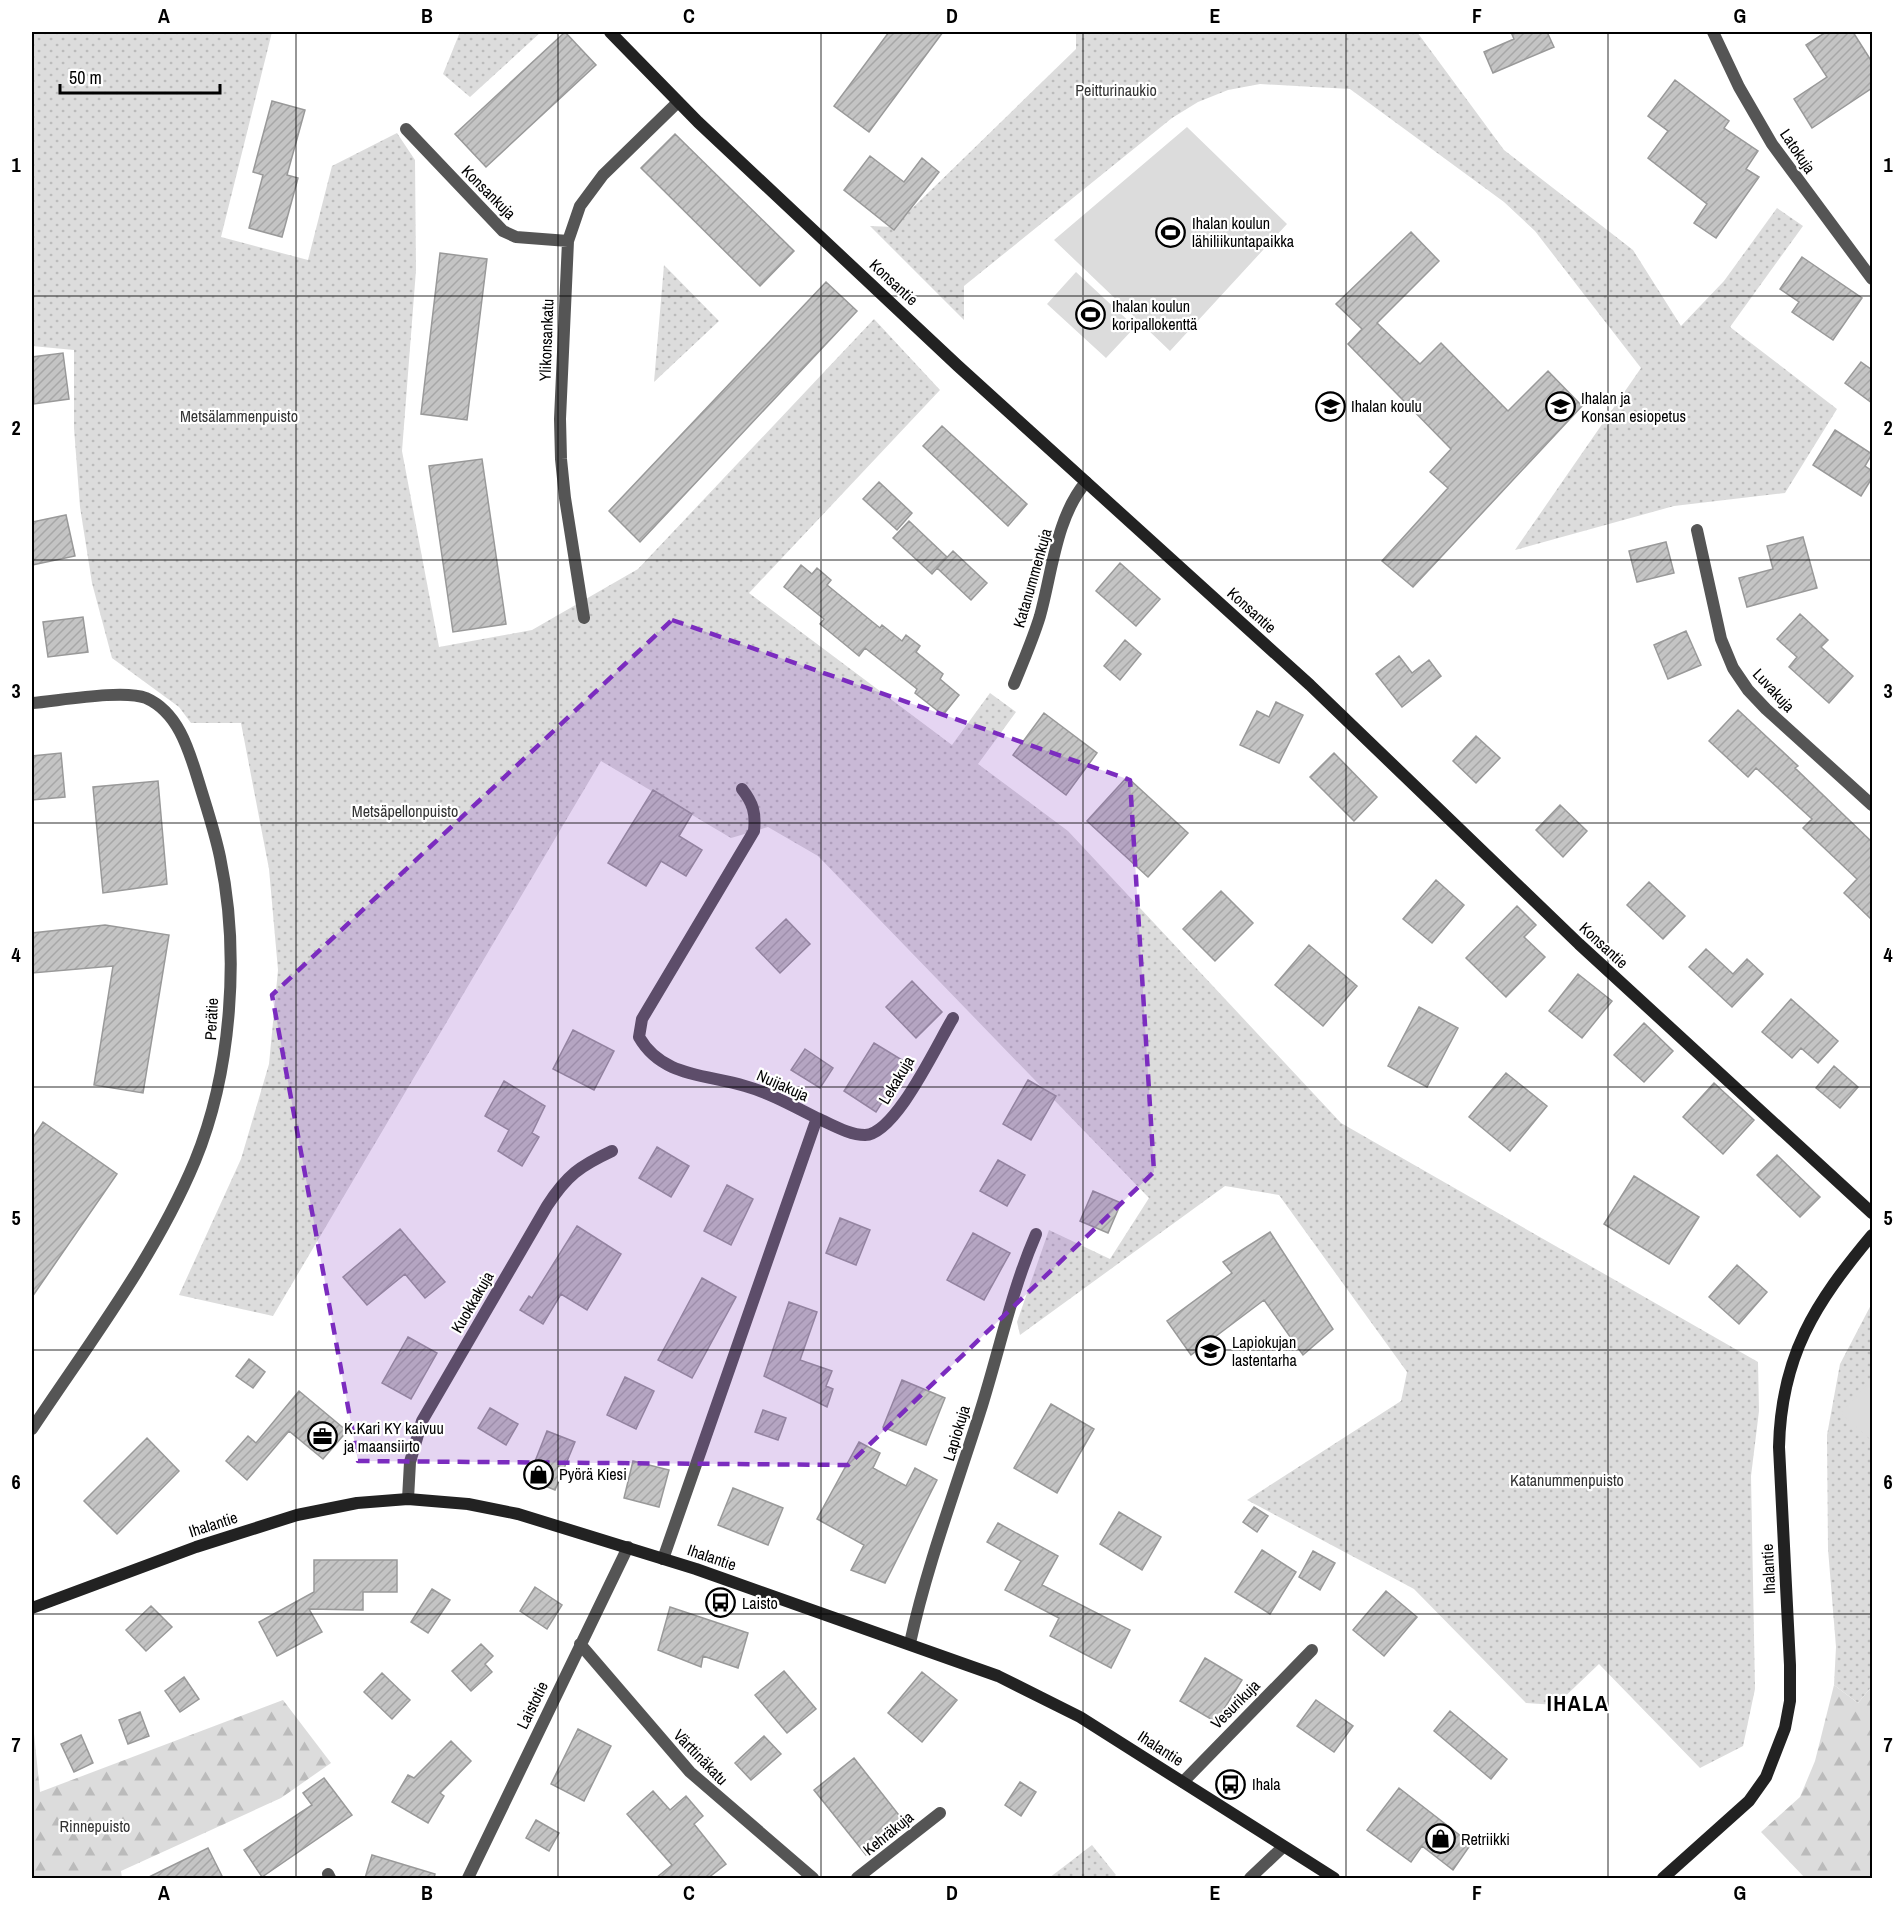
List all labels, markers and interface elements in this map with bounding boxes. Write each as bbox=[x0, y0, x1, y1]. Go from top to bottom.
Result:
text: A bbox=[158, 2, 170, 29]
text: B bbox=[421, 2, 433, 29]
text: C bbox=[683, 2, 695, 29]
text: D bbox=[946, 2, 958, 29]
text: E bbox=[1210, 2, 1221, 29]
text: F bbox=[1472, 2, 1482, 29]
text: G bbox=[1734, 2, 1746, 29]
scale bar bbox=[60, 57, 220, 95]
text: 50 m bbox=[69, 65, 102, 90]
park label: Peitturinaukio bbox=[1075, 79, 1157, 101]
street label: Latokuja bbox=[1775, 124, 1821, 178]
text: 1 bbox=[11, 151, 21, 178]
text: 1 bbox=[1883, 151, 1893, 178]
street label: Konsankuja bbox=[457, 160, 522, 225]
place label: Ihalan koulun lähiliikuntapaikka bbox=[1192, 212, 1295, 252]
sports icon: Ihalan koulun lähiliikuntapaikka bbox=[1155, 216, 1187, 248]
street label: Konsantie bbox=[865, 254, 923, 310]
place label: Ihalan koulun koripallokenttä bbox=[1112, 295, 1198, 335]
street label: Ylikonsankatu bbox=[534, 298, 558, 382]
sports icon: Ihalan koulun koripallokenttä bbox=[1075, 299, 1107, 331]
place label: Ihalan ja Konsan esiopetus bbox=[1581, 387, 1686, 427]
school or university icon: Ihalan koulu bbox=[1314, 390, 1346, 422]
school or university icon: Ihalan ja Konsan esiopetus bbox=[1544, 391, 1576, 423]
place label: Ihalan koulu bbox=[1351, 395, 1422, 417]
park label: Metsälammenpuisto bbox=[180, 405, 298, 427]
text: 2 bbox=[11, 414, 21, 441]
text: 2 bbox=[1883, 414, 1893, 441]
street label: Katanummenkuja bbox=[1007, 525, 1057, 630]
street label: Konsantie bbox=[1223, 582, 1281, 638]
street label: Luvakuja bbox=[1748, 663, 1800, 717]
text: 3 bbox=[11, 677, 21, 704]
text: 3 bbox=[1883, 677, 1893, 704]
park label: Metsäpellonpuisto bbox=[352, 800, 458, 822]
street label: Konsantie bbox=[1575, 917, 1633, 973]
text: 4 bbox=[11, 941, 21, 968]
text: 4 bbox=[1883, 941, 1893, 968]
street label: Perätie bbox=[199, 997, 223, 1041]
street label: Lekakuja bbox=[873, 1051, 919, 1108]
street label: Nuijakuja bbox=[754, 1064, 813, 1106]
text: 5 bbox=[11, 1204, 21, 1231]
text: 5 bbox=[1883, 1204, 1893, 1231]
street label: Kuokkakuja bbox=[446, 1267, 499, 1337]
place label: Lapiokujan lastentarha bbox=[1232, 1331, 1298, 1371]
school or university icon: Lapiokujan lastentarha bbox=[1195, 1335, 1227, 1367]
street label: Lapiokuja bbox=[937, 1402, 975, 1463]
place label: K.Kari KY kaivuu ja maansiirto bbox=[343, 1417, 444, 1457]
office icon: K.Kari KY kaivuu ja maansiirto bbox=[307, 1421, 339, 1453]
shop icon: Pyörä Kiesi bbox=[522, 1458, 554, 1490]
place label: Pyörä Kiesi bbox=[559, 1463, 627, 1485]
text: 6 bbox=[11, 1468, 21, 1495]
text: 6 bbox=[1883, 1468, 1893, 1495]
park label: Katanummenpuisto bbox=[1510, 1469, 1624, 1491]
street label: Ihalantie bbox=[186, 1506, 240, 1542]
street label: Ihalantie bbox=[685, 1538, 739, 1576]
street label: Ihalantie bbox=[1756, 1543, 1780, 1595]
bus stop icon: Laisto bbox=[705, 1587, 737, 1619]
place label: Laisto bbox=[742, 1592, 778, 1614]
street label: Vesurikuja bbox=[1206, 1674, 1265, 1733]
street label: Laistotie bbox=[511, 1678, 553, 1732]
district label: IHALA bbox=[1547, 1688, 1609, 1718]
street label: Värttinäkatu bbox=[669, 1724, 733, 1790]
street label: Ihalantie bbox=[1134, 1725, 1188, 1771]
text: 7 bbox=[11, 1731, 21, 1758]
text: 7 bbox=[1883, 1731, 1893, 1758]
bus stop icon: Ihala bbox=[1215, 1768, 1247, 1800]
place label: Ihala bbox=[1252, 1773, 1281, 1795]
street label: Kehräkuja bbox=[858, 1805, 918, 1860]
park label: Rinnepuisto bbox=[60, 1815, 130, 1837]
shop icon: Retriikki bbox=[1424, 1823, 1456, 1855]
place label: Retriikki bbox=[1461, 1828, 1510, 1850]
text: A bbox=[158, 1879, 170, 1906]
text: B bbox=[421, 1879, 433, 1906]
text: C bbox=[683, 1879, 695, 1906]
text: D bbox=[946, 1879, 958, 1906]
text: E bbox=[1210, 1879, 1221, 1906]
text: F bbox=[1472, 1879, 1482, 1906]
text: G bbox=[1734, 1879, 1746, 1906]

